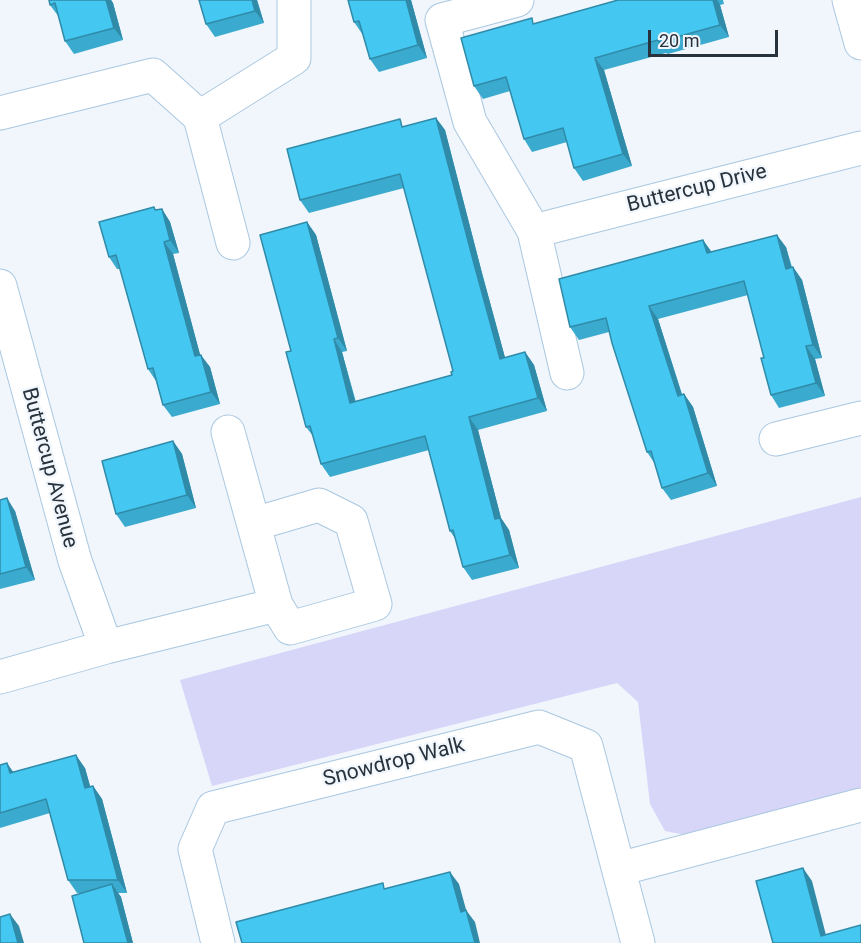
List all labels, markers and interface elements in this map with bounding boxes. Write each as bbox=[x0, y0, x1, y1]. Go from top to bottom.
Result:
scale bar bbox=[651, 18, 782, 56]
text: 20 m bbox=[659, 30, 699, 51]
street label: Buttercup Drive bbox=[624, 159, 770, 219]
street label: Buttercup Avenue bbox=[16, 385, 82, 551]
street label: Snowdrop Walk bbox=[321, 733, 467, 793]

